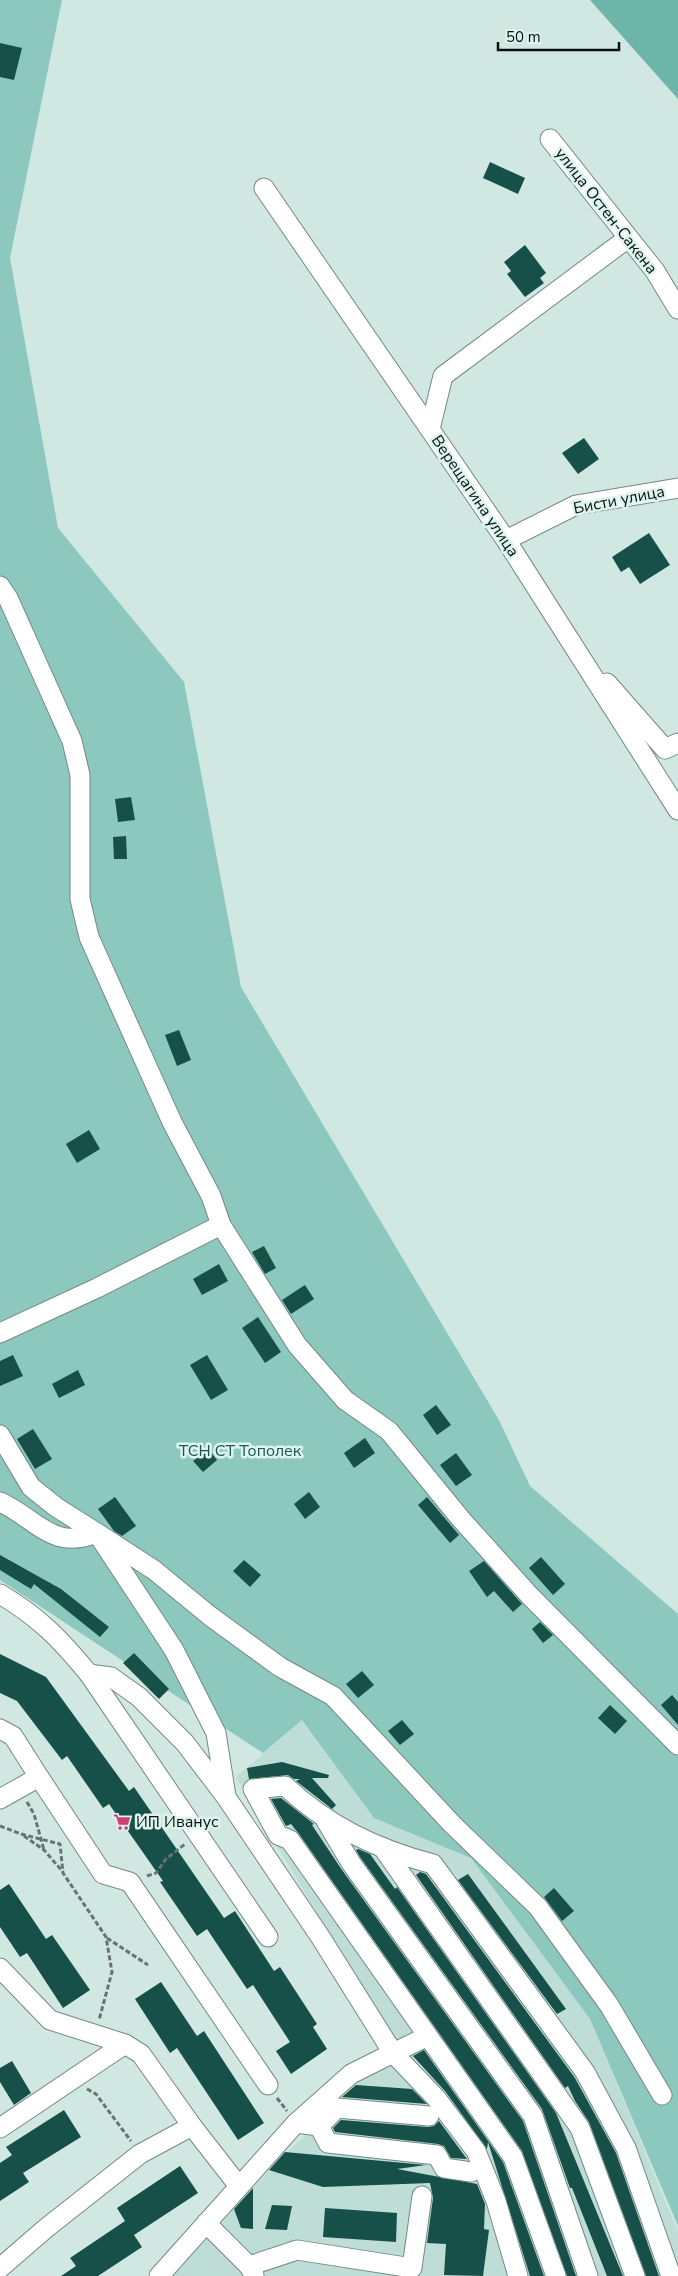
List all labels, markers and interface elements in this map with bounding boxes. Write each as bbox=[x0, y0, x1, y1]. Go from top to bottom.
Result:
scale bar bbox=[498, 20, 619, 52]
text: 50 m bbox=[506, 27, 541, 47]
street label: улица Остен-Сакена bbox=[550, 143, 662, 279]
street label: Верещагина улица bbox=[426, 431, 524, 561]
street label: Бисти улица bbox=[571, 480, 667, 520]
park label: ТСН СТ Тополек bbox=[179, 1440, 302, 1462]
place label: ИП Иванус bbox=[136, 1811, 219, 1833]
supermarket icon: ИП Иванус bbox=[112, 1812, 132, 1832]

